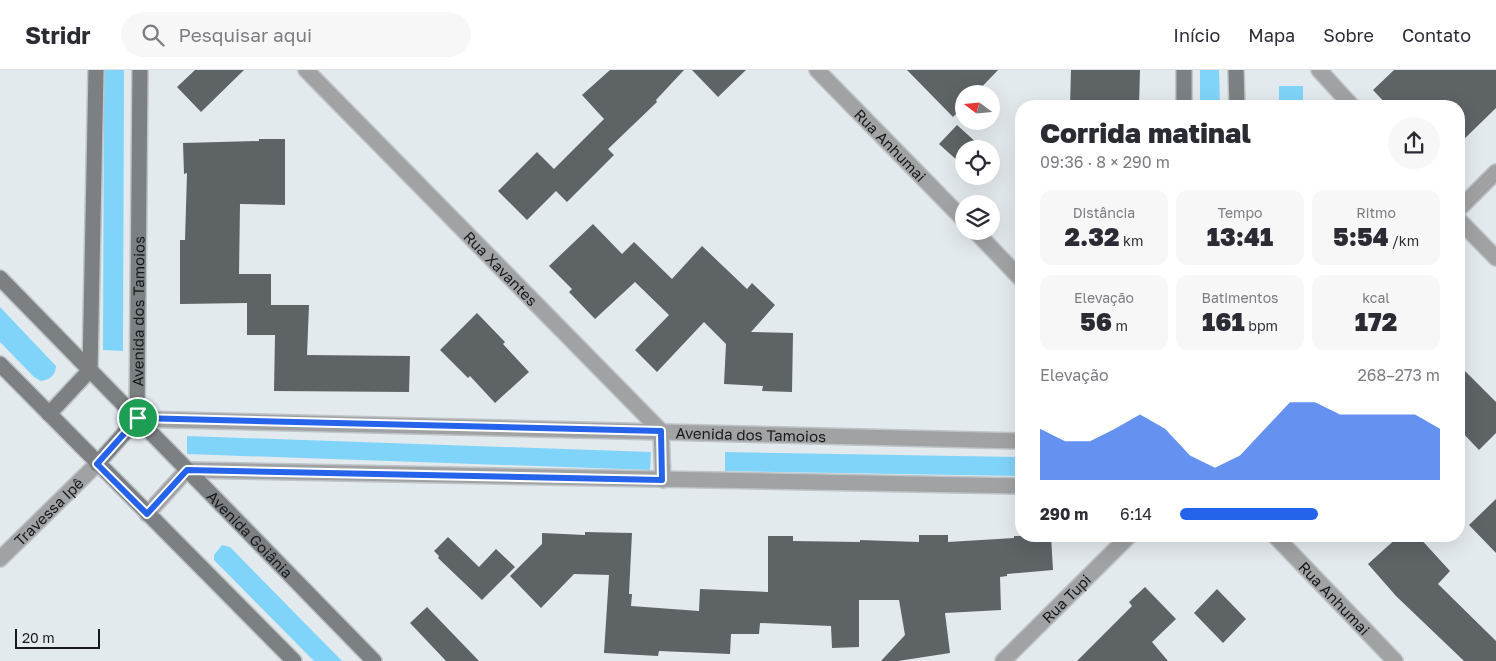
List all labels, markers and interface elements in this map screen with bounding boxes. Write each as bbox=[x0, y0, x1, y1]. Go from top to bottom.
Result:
search box bbox=[121, 12, 471, 57]
text: Stridr bbox=[25, 20, 91, 49]
icon: search bbox=[139, 21, 167, 49]
text: Pesquisar aqui bbox=[179, 23, 312, 46]
text: Início bbox=[1173, 24, 1220, 46]
text: Mapa bbox=[1248, 24, 1295, 46]
text: Sobre bbox=[1323, 24, 1374, 46]
text: Contato bbox=[1402, 24, 1471, 46]
north arrow bbox=[955, 85, 1000, 130]
map controls bbox=[955, 85, 1000, 240]
street label: Rua Anhumai bbox=[851, 105, 930, 185]
text: Corrida matinal bbox=[1040, 116, 1251, 149]
button: share bbox=[1388, 117, 1440, 169]
button: locate bbox=[955, 140, 1000, 185]
text: 09:36 · 8 × 290 m bbox=[1040, 152, 1170, 172]
button: layers bbox=[955, 195, 1000, 240]
text: Distância bbox=[1073, 204, 1135, 221]
text: Tempo bbox=[1218, 204, 1262, 221]
text: Ritmo bbox=[1356, 204, 1396, 221]
text: 2.32 bbox=[1065, 221, 1120, 252]
text: 13:41 bbox=[1207, 221, 1273, 252]
text: 5:54 bbox=[1333, 221, 1389, 252]
street label: Rua Xavantes bbox=[460, 227, 542, 309]
text: km bbox=[1120, 232, 1143, 249]
text: /km bbox=[1389, 232, 1419, 249]
street label: Avenida dos Tamoios bbox=[128, 236, 148, 386]
text: Elevação bbox=[1074, 289, 1134, 306]
text: Batimentos bbox=[1202, 289, 1278, 306]
text: kcal bbox=[1362, 289, 1390, 306]
text: 56 bbox=[1080, 306, 1112, 337]
text: 161 bbox=[1202, 306, 1245, 337]
text: 172 bbox=[1355, 306, 1397, 337]
text: m bbox=[1112, 317, 1128, 334]
text: bpm bbox=[1245, 317, 1278, 334]
text: Elevação bbox=[1040, 365, 1109, 385]
text: 268–273 m bbox=[1358, 365, 1440, 385]
pin bbox=[117, 397, 159, 439]
icon: arrive bbox=[124, 404, 152, 432]
street label: Avenida dos Tamoios bbox=[675, 423, 826, 445]
street label: Travessa Ipê bbox=[10, 473, 87, 549]
street label: Avenida Goiânia bbox=[204, 487, 297, 581]
text: 290 m bbox=[1040, 504, 1088, 524]
text: 6:14 bbox=[1120, 504, 1152, 524]
street label: Rua Anhumai bbox=[1295, 558, 1374, 638]
street label: Rua Tupi bbox=[1038, 570, 1094, 626]
scale bar bbox=[15, 626, 100, 649]
text: 20 m bbox=[22, 629, 55, 646]

